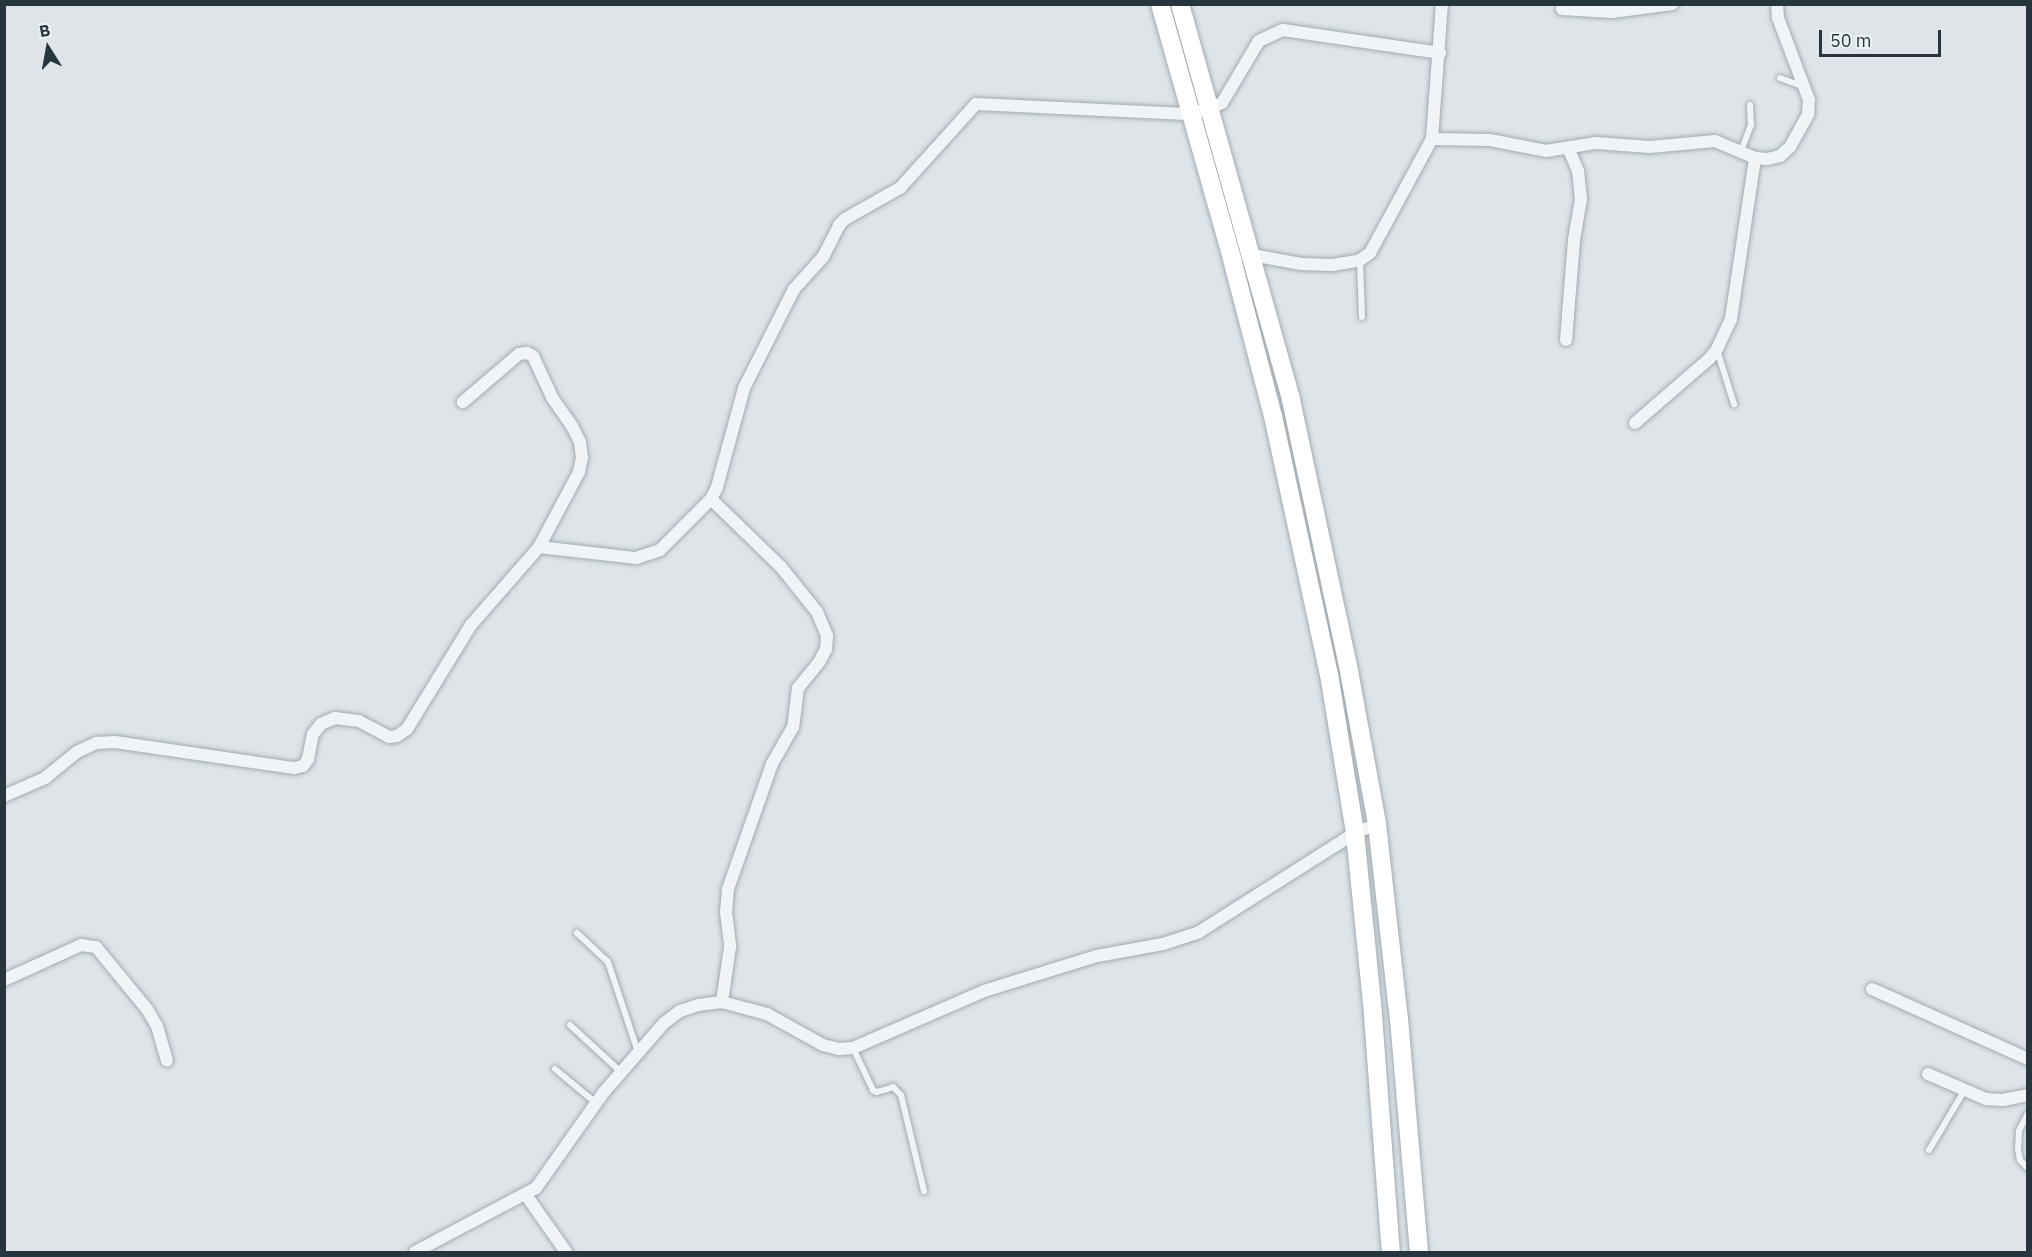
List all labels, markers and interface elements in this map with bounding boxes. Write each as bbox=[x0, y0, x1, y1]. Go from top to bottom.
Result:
north arrow bbox=[18, 18, 78, 78]
scale bar bbox=[1822, 18, 1944, 56]
text: B bbox=[37, 19, 52, 41]
text: 50 m bbox=[1830, 29, 1872, 52]

